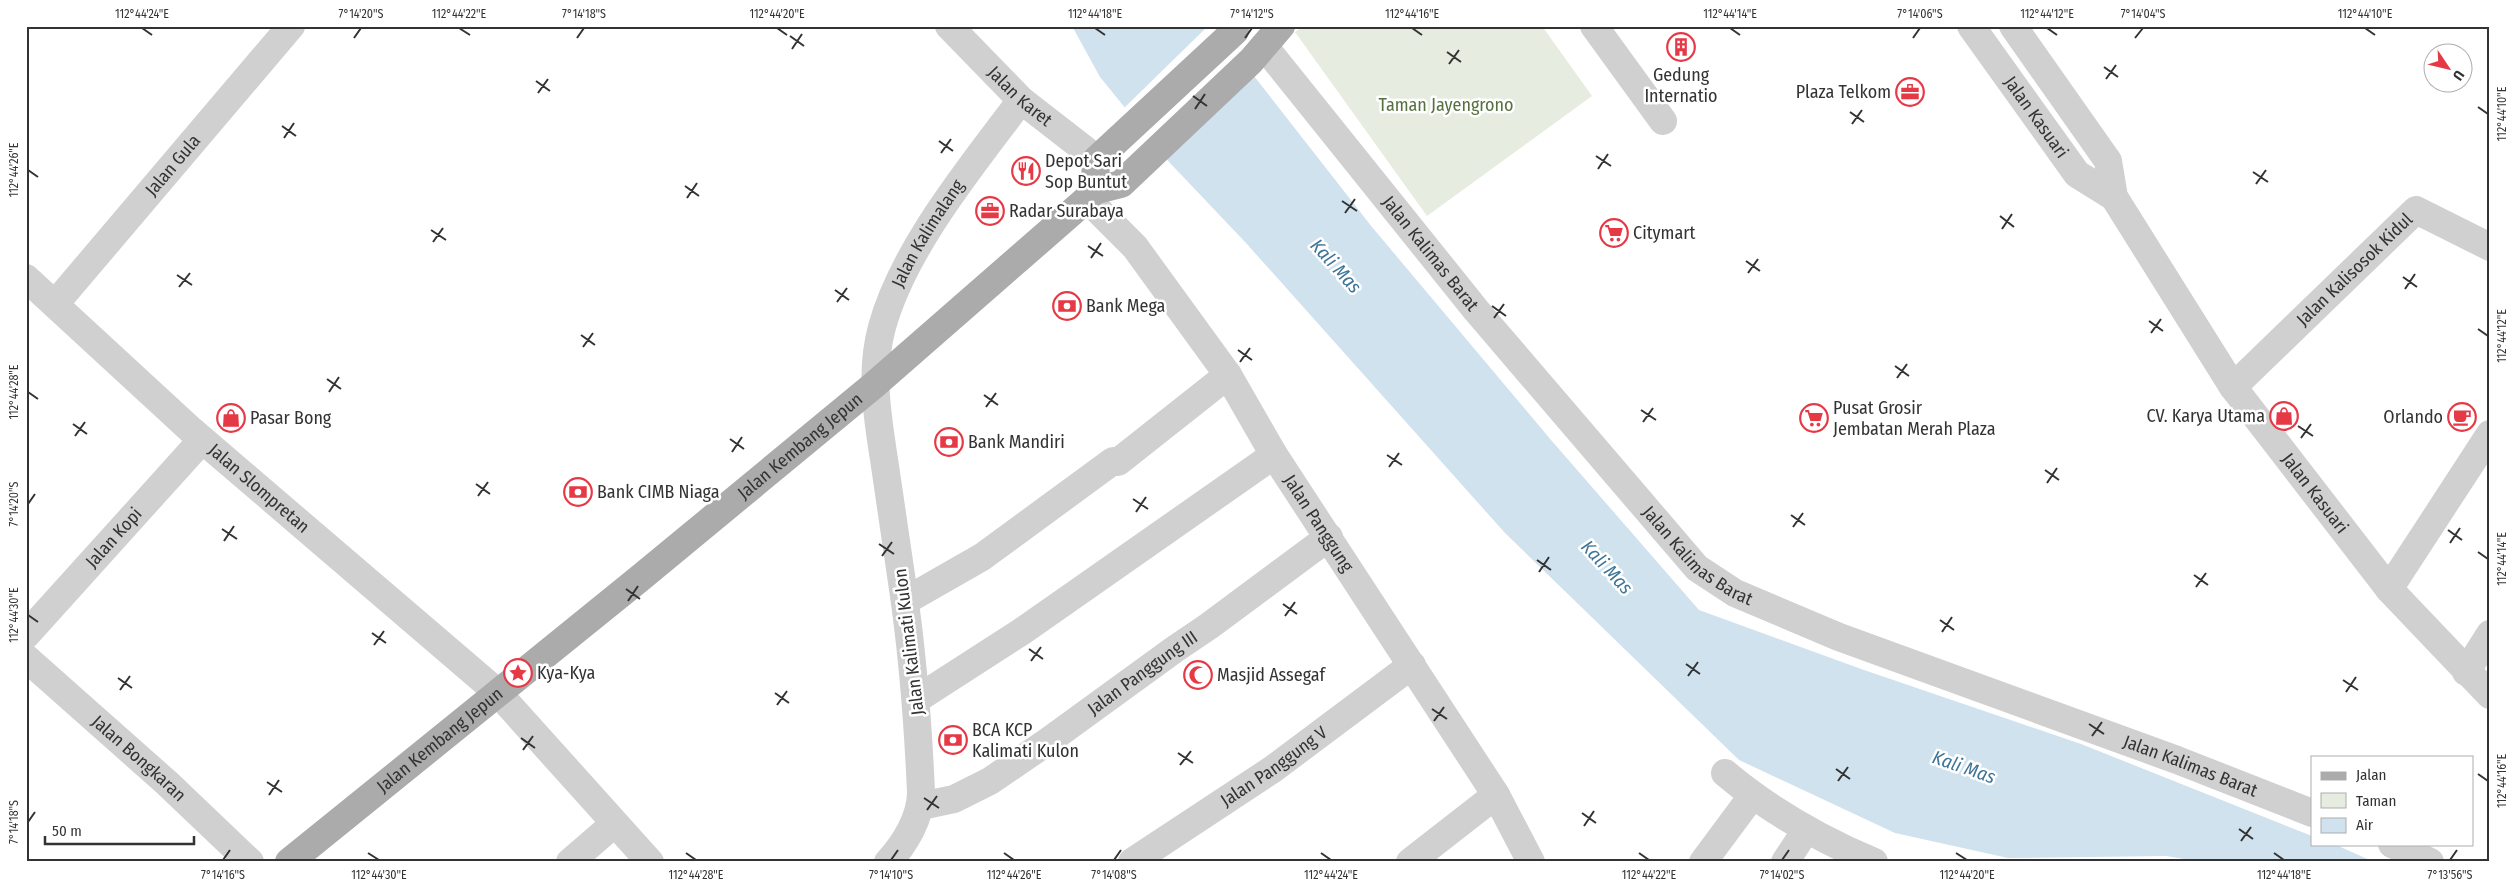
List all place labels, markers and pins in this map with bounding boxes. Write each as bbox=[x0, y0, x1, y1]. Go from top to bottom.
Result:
building icon: Gedung Internatio bbox=[1666, 32, 1696, 62]
place label: Gedung Internatio bbox=[1644, 64, 1718, 107]
office icon: Plaza Telkom bbox=[1895, 77, 1925, 107]
place label: Plaza Telkom bbox=[1796, 81, 1891, 103]
place label: Depot Sari Sop Buntut bbox=[1045, 150, 1127, 193]
restaurant icon: Depot Sari Sop Buntut bbox=[1011, 156, 1041, 186]
office icon: Radar Surabaya bbox=[975, 196, 1005, 226]
place label: Radar Surabaya bbox=[1009, 200, 1124, 222]
supermarket icon: Citymart bbox=[1599, 218, 1629, 248]
place label: Citymart bbox=[1633, 222, 1695, 244]
bank icon: Bank Mega bbox=[1052, 291, 1082, 321]
place label: Bank Mega bbox=[1086, 295, 1166, 317]
place label: Pusat Grosir Jembatan Merah Plaza bbox=[1833, 397, 1996, 440]
shop icon: CV. Karya Utama bbox=[2269, 401, 2299, 431]
cafe icon: Orlando bbox=[2447, 402, 2477, 432]
shop icon: Pasar Bong bbox=[216, 403, 246, 433]
supermarket icon: Pusat Grosir Jembatan Merah Plaza bbox=[1799, 403, 1829, 433]
place label: CV. Karya Utama bbox=[2146, 405, 2265, 427]
place label: Orlando bbox=[2383, 406, 2443, 428]
place label: Pasar Bong bbox=[250, 407, 332, 429]
bank icon: Bank Mandiri bbox=[934, 427, 964, 457]
place label: Bank Mandiri bbox=[968, 431, 1065, 453]
bank icon: Bank CIMB Niaga bbox=[563, 477, 593, 507]
place label: Bank CIMB Niaga bbox=[597, 481, 720, 503]
place icon: Kya-Kya bbox=[503, 658, 533, 688]
mosque icon: Masjid Assegaf bbox=[1183, 660, 1213, 690]
place label: Kya-Kya bbox=[537, 662, 596, 684]
place label: Masjid Assegaf bbox=[1217, 664, 1327, 686]
place label: BCA KCP Kalimati Kulon bbox=[972, 719, 1079, 762]
bank icon: BCA KCP Kalimati Kulon bbox=[938, 725, 968, 755]

